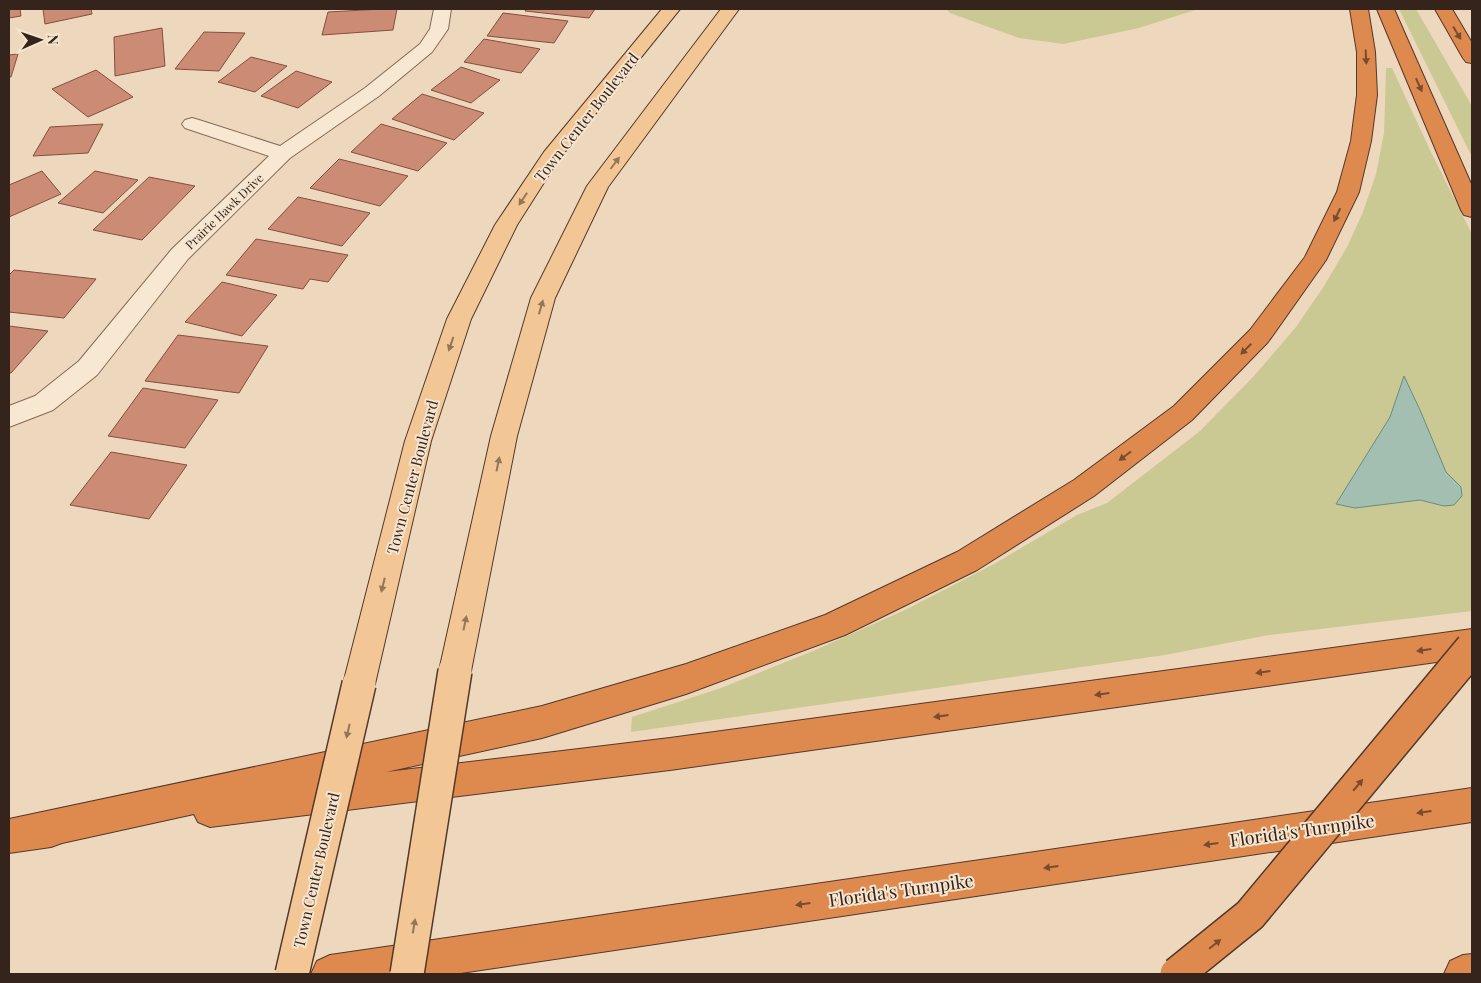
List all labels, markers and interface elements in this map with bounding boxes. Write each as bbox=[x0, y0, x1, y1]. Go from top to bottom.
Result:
north arrow bbox=[15, 15, 65, 65]
one-way arrow bbox=[1453, 27, 1462, 40]
text: N bbox=[44, 34, 63, 45]
street label: Town Center Boulevard bbox=[529, 48, 643, 186]
one-way arrow bbox=[1363, 49, 1371, 65]
one-way arrow bbox=[1415, 78, 1423, 93]
one-way arrow bbox=[610, 156, 620, 170]
street label: Prairie Hawk Drive bbox=[182, 170, 266, 252]
one-way arrow bbox=[518, 193, 528, 206]
one-way arrow bbox=[1333, 208, 1341, 222]
one-way arrow bbox=[537, 300, 545, 315]
one-way arrow bbox=[447, 337, 454, 352]
one-way arrow bbox=[1241, 342, 1253, 354]
street label: Town Center Boulevard bbox=[382, 398, 442, 556]
one-way arrow bbox=[1119, 451, 1132, 462]
one-way arrow bbox=[494, 456, 502, 472]
one-way arrow bbox=[379, 577, 387, 592]
one-way arrow bbox=[461, 616, 469, 631]
one-way arrow bbox=[1416, 646, 1432, 654]
one-way arrow bbox=[1255, 668, 1271, 676]
one-way arrow bbox=[1094, 690, 1110, 698]
one-way arrow bbox=[933, 712, 949, 720]
one-way arrow bbox=[344, 724, 352, 739]
one-way arrow bbox=[1353, 778, 1364, 791]
street label: Town Center Boulevard bbox=[288, 790, 344, 950]
street label: Florida's Turnpike bbox=[1228, 808, 1376, 852]
one-way arrow bbox=[1416, 808, 1432, 816]
one-way arrow bbox=[1203, 840, 1219, 848]
one-way arrow bbox=[1042, 864, 1058, 872]
street label: Florida's Turnpike bbox=[827, 868, 975, 912]
one-way arrow bbox=[795, 900, 811, 908]
one-way arrow bbox=[411, 918, 419, 934]
one-way arrow bbox=[1208, 938, 1221, 949]

